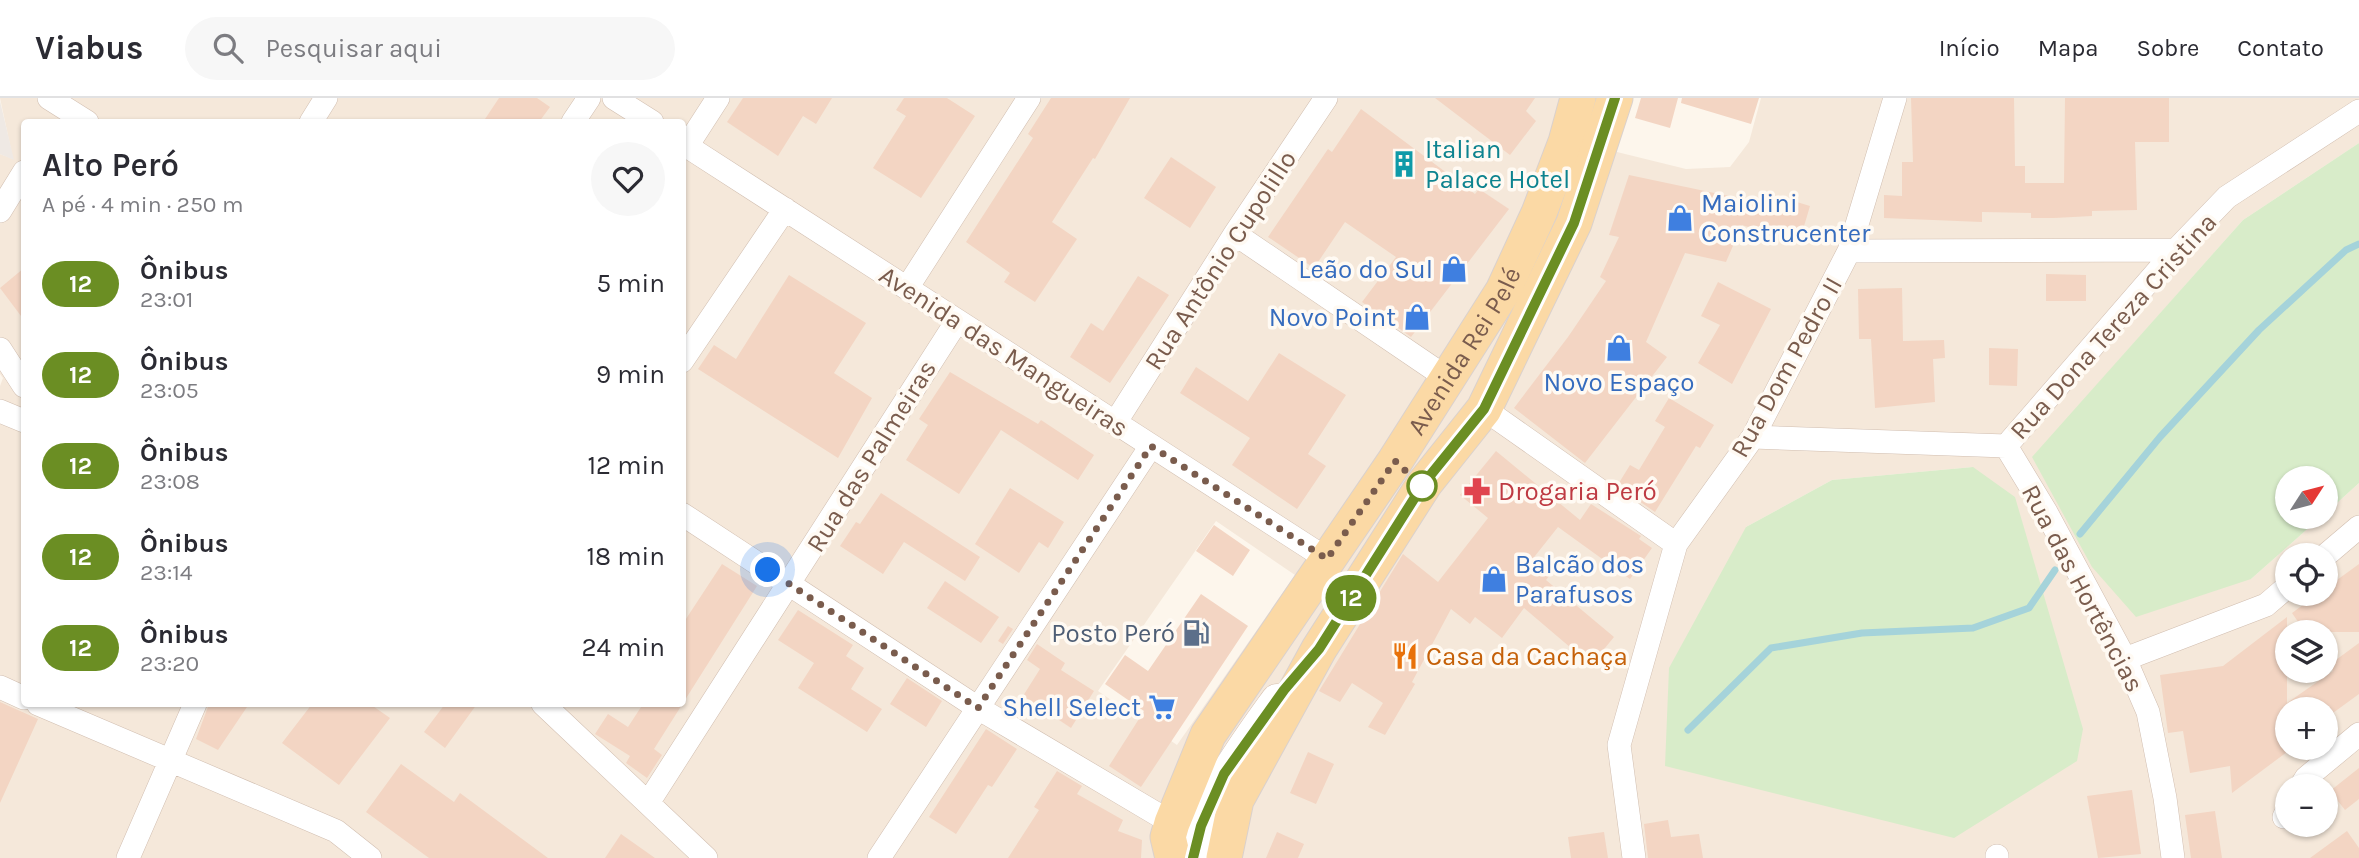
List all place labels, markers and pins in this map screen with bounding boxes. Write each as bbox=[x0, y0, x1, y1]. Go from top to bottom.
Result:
place label: Italian Palace Hotel bbox=[1425, 134, 1570, 195]
building icon: Italian Palace Hotel bbox=[1389, 149, 1419, 179]
place label: Maiolini Construcenter bbox=[1701, 188, 1871, 249]
shop icon: Maiolini Construcenter bbox=[1665, 203, 1695, 233]
place label: Leão do Sul bbox=[1298, 254, 1433, 285]
shop icon: Leão do Sul bbox=[1439, 254, 1469, 284]
place label: Novo Point bbox=[1269, 302, 1396, 333]
shop icon: Novo Point bbox=[1402, 302, 1432, 332]
shop icon: Novo Espaço bbox=[1604, 333, 1634, 363]
place label: Novo Espaço bbox=[1544, 367, 1694, 398]
unlabelled marker bbox=[1407, 471, 1437, 501]
pharmacy icon: Drogaria Peró bbox=[1462, 476, 1492, 506]
place label: Drogaria Peró bbox=[1498, 476, 1657, 507]
place label: Balcão dos Parafusos bbox=[1515, 549, 1644, 610]
shop icon: Balcão dos Parafusos bbox=[1479, 564, 1509, 594]
place label: Posto Peró bbox=[1051, 618, 1175, 649]
fuel station icon: Posto Peró bbox=[1181, 618, 1211, 648]
restaurant icon: Casa da Cachaça bbox=[1390, 641, 1420, 671]
place label: Casa da Cachaça bbox=[1426, 641, 1628, 672]
place label: Shell Select bbox=[1003, 692, 1141, 723]
supermarket icon: Shell Select bbox=[1147, 692, 1177, 722]

